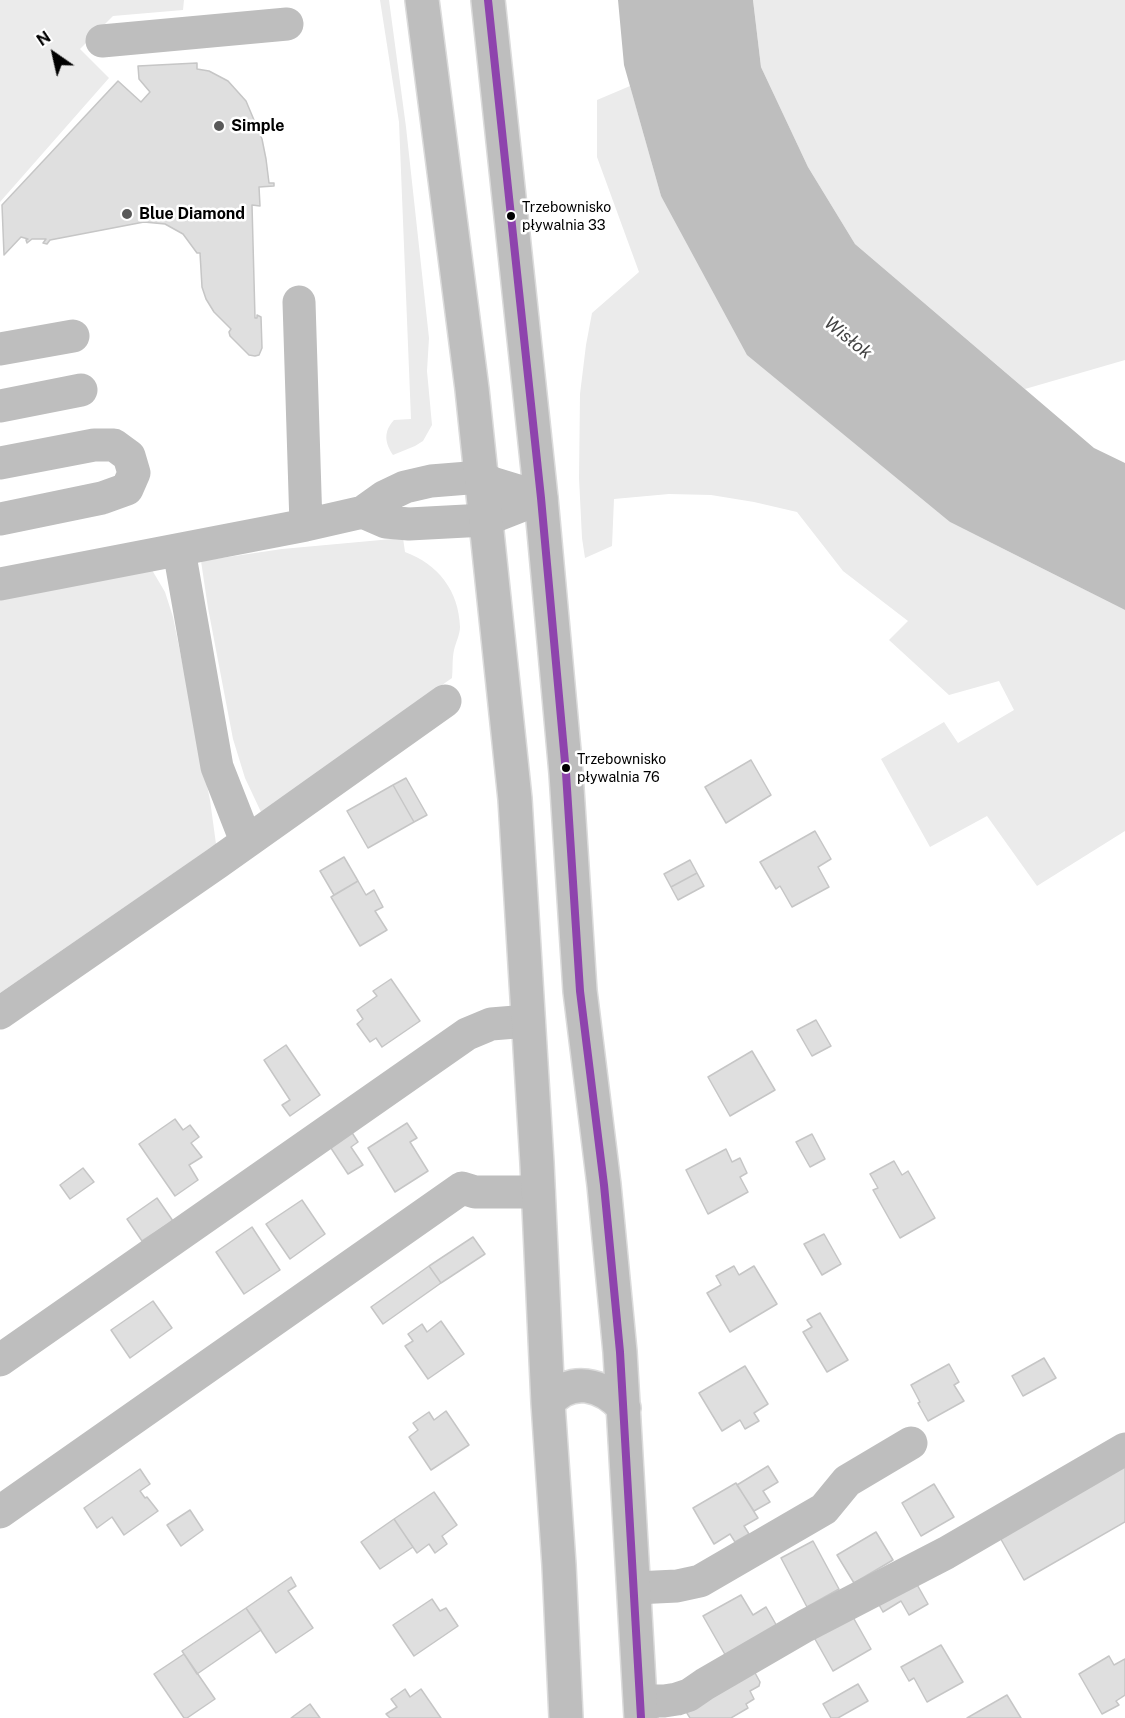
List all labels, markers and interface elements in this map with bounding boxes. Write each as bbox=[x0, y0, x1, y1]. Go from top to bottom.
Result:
north arrow bbox=[24, 24, 84, 84]
text: N bbox=[33, 27, 54, 50]
place label: Simple bbox=[231, 116, 284, 136]
marker: Simple bbox=[212, 119, 226, 133]
place label: Trzebownisko pływalnia 33 bbox=[522, 200, 611, 232]
place label: Blue Diamond bbox=[139, 204, 245, 224]
marker: Blue Diamond bbox=[120, 207, 134, 221]
marker: Trzebownisko pływalnia 33 bbox=[505, 210, 517, 222]
water label: Wisłok bbox=[820, 312, 876, 364]
place label: Trzebownisko pływalnia 76 bbox=[577, 752, 666, 784]
marker: Trzebownisko pływalnia 76 bbox=[560, 762, 572, 774]

